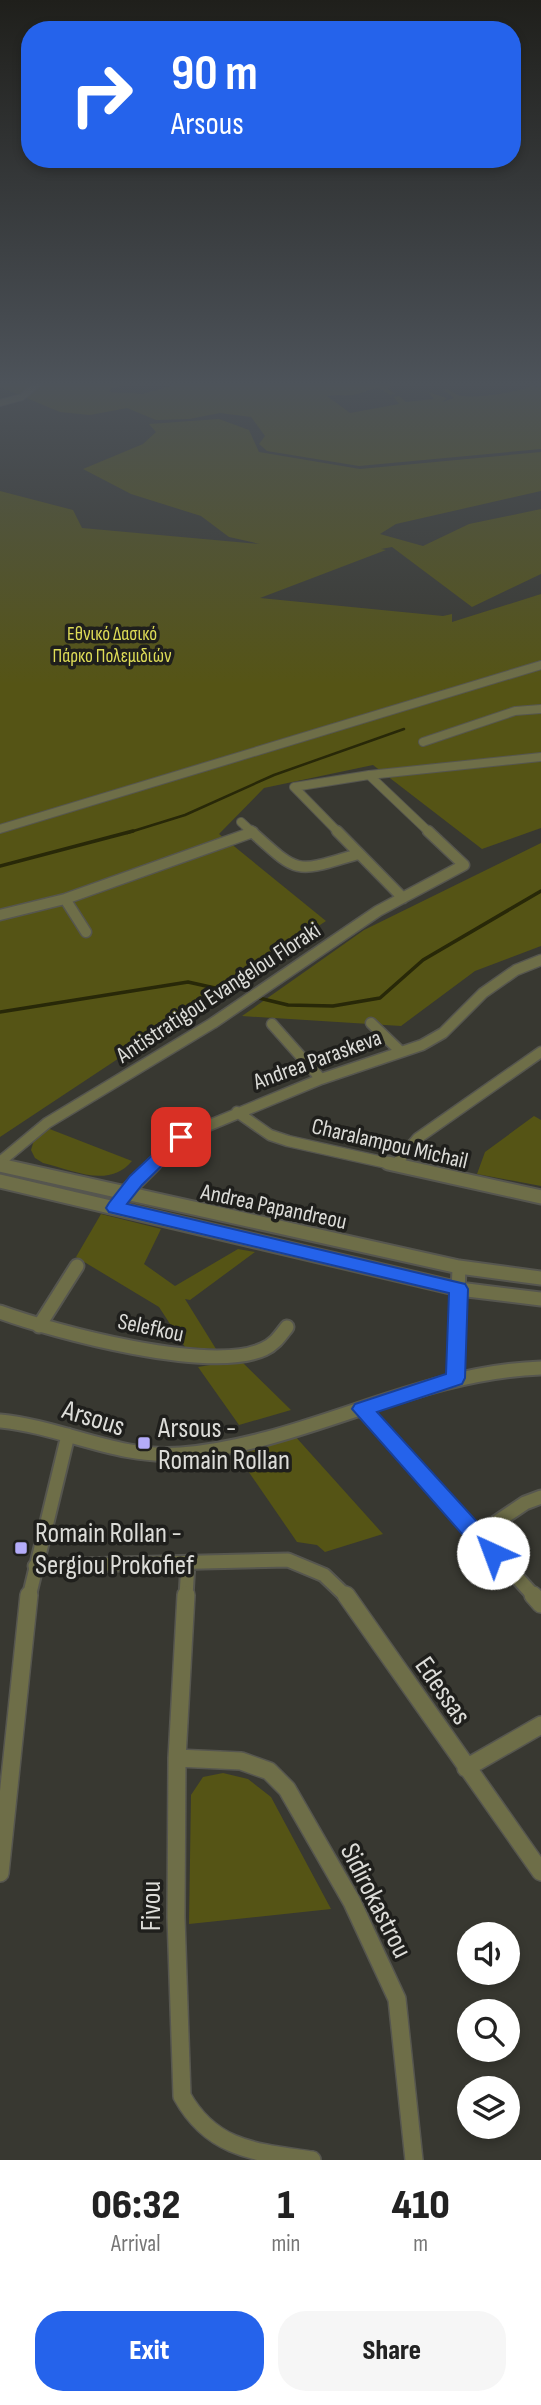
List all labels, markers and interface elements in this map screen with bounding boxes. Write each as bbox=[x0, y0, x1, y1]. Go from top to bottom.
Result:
text: 90 m bbox=[171, 45, 258, 104]
icon: right bbox=[56, 49, 147, 140]
text: Arsous bbox=[171, 105, 244, 144]
park label: Εθνικό Δασικό Πάρκο Πολεμιδιών bbox=[53, 623, 172, 668]
street label: Antistratigou Evangelou Floraki bbox=[110, 916, 326, 1070]
street label: Andrea Paraskeva bbox=[249, 1024, 385, 1096]
pin bbox=[151, 1107, 211, 1167]
street label: Charalampou Michail bbox=[309, 1112, 471, 1176]
icon: arrive bbox=[162, 1118, 200, 1156]
street label: Andrea Papandreou bbox=[197, 1178, 349, 1236]
street label: Selefkou bbox=[115, 1307, 186, 1349]
street label: Arsous bbox=[57, 1393, 129, 1444]
place label: Arsous - Romain Rollan bbox=[157, 1412, 290, 1477]
marker: Arsous - Romain Rollan bbox=[136, 1435, 152, 1451]
position arrow bbox=[456, 1516, 530, 1590]
place label: Romain Rollan - Sergiou Prokofief bbox=[35, 1517, 195, 1582]
marker: Romain Rollan - Sergiou Prokofief bbox=[13, 1540, 29, 1556]
street label: Edessas bbox=[408, 1651, 478, 1731]
street label: Sidirokastrou bbox=[333, 1838, 419, 1964]
street label: Fivou bbox=[135, 1881, 168, 1931]
map controls bbox=[457, 1922, 520, 2139]
button: sound bbox=[457, 1922, 520, 1985]
button: search bbox=[457, 1999, 520, 2062]
button: layers bbox=[457, 2076, 520, 2139]
text: 06:32 bbox=[91, 2180, 180, 2231]
text: 1 bbox=[277, 2180, 295, 2231]
text: 410 bbox=[392, 2180, 450, 2231]
text: Arrival bbox=[111, 2230, 160, 2258]
text: min bbox=[272, 2230, 300, 2258]
text: m bbox=[413, 2230, 428, 2258]
button: Exit bbox=[35, 2311, 264, 2391]
button: Share bbox=[278, 2311, 506, 2391]

